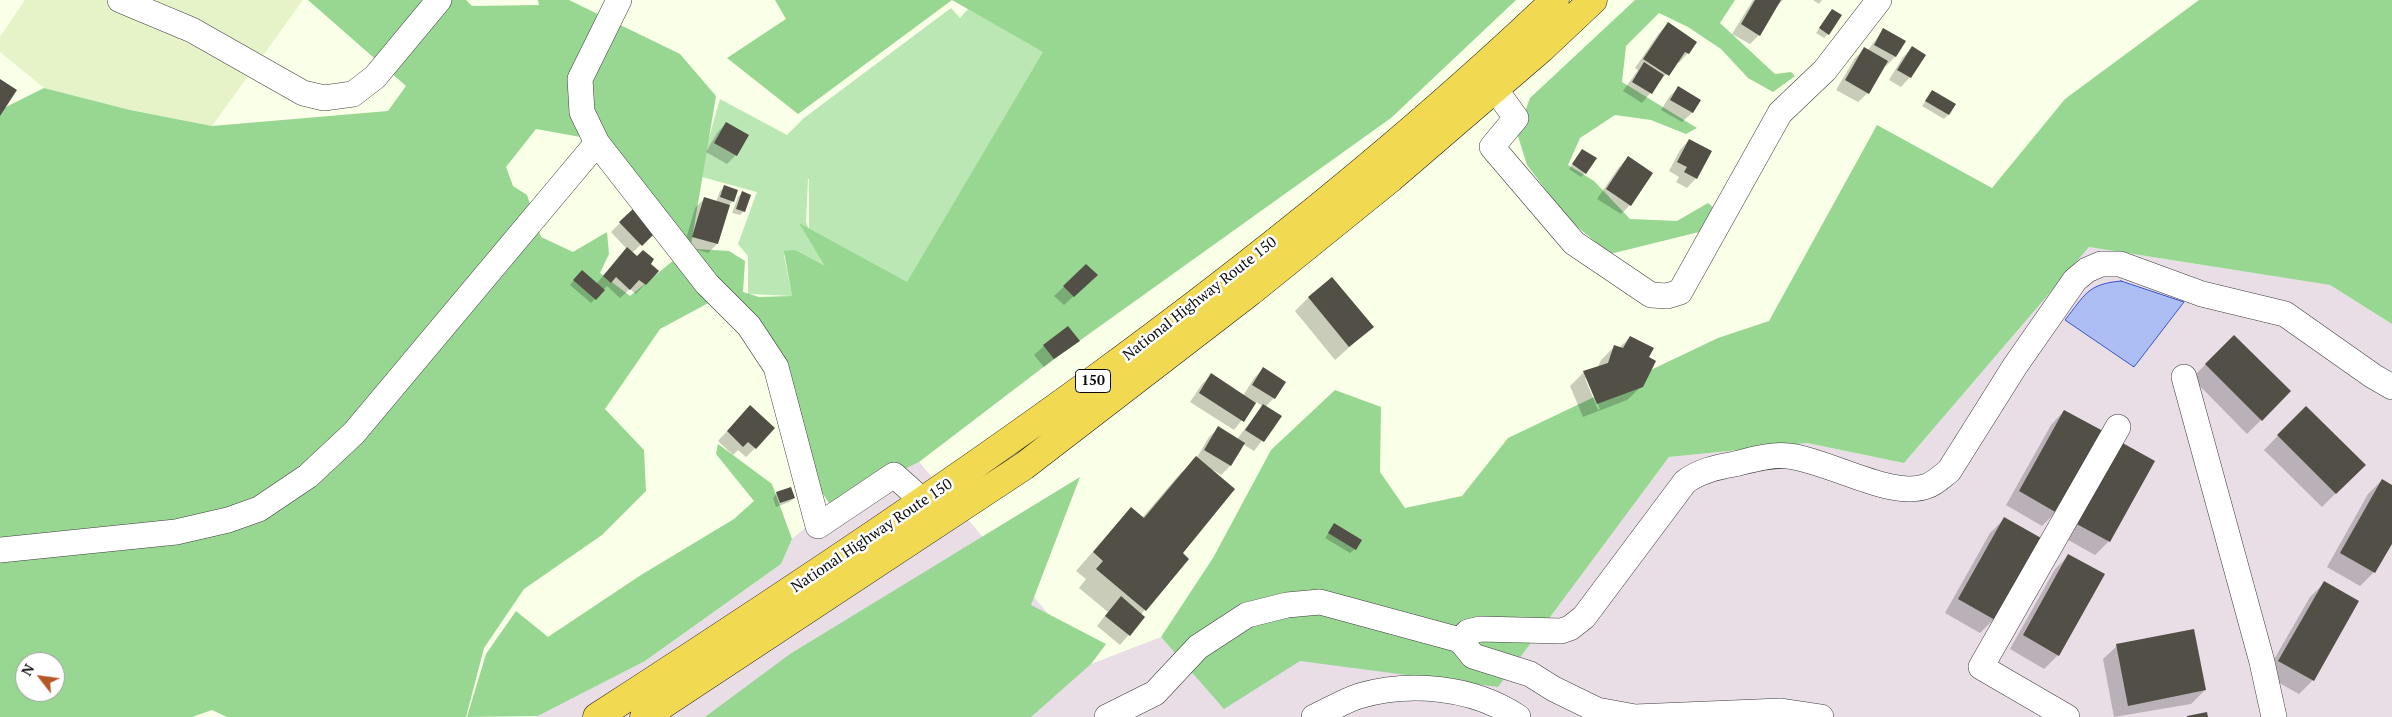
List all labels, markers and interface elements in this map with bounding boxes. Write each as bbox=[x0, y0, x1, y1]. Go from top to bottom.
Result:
street label: National Highway Route 150 bbox=[1119, 233, 1281, 365]
road number: 150 bbox=[1076, 370, 1110, 392]
street label: National Highway Route 150 bbox=[788, 475, 956, 597]
north arrow bbox=[15, 652, 65, 702]
text: N bbox=[17, 660, 38, 679]

